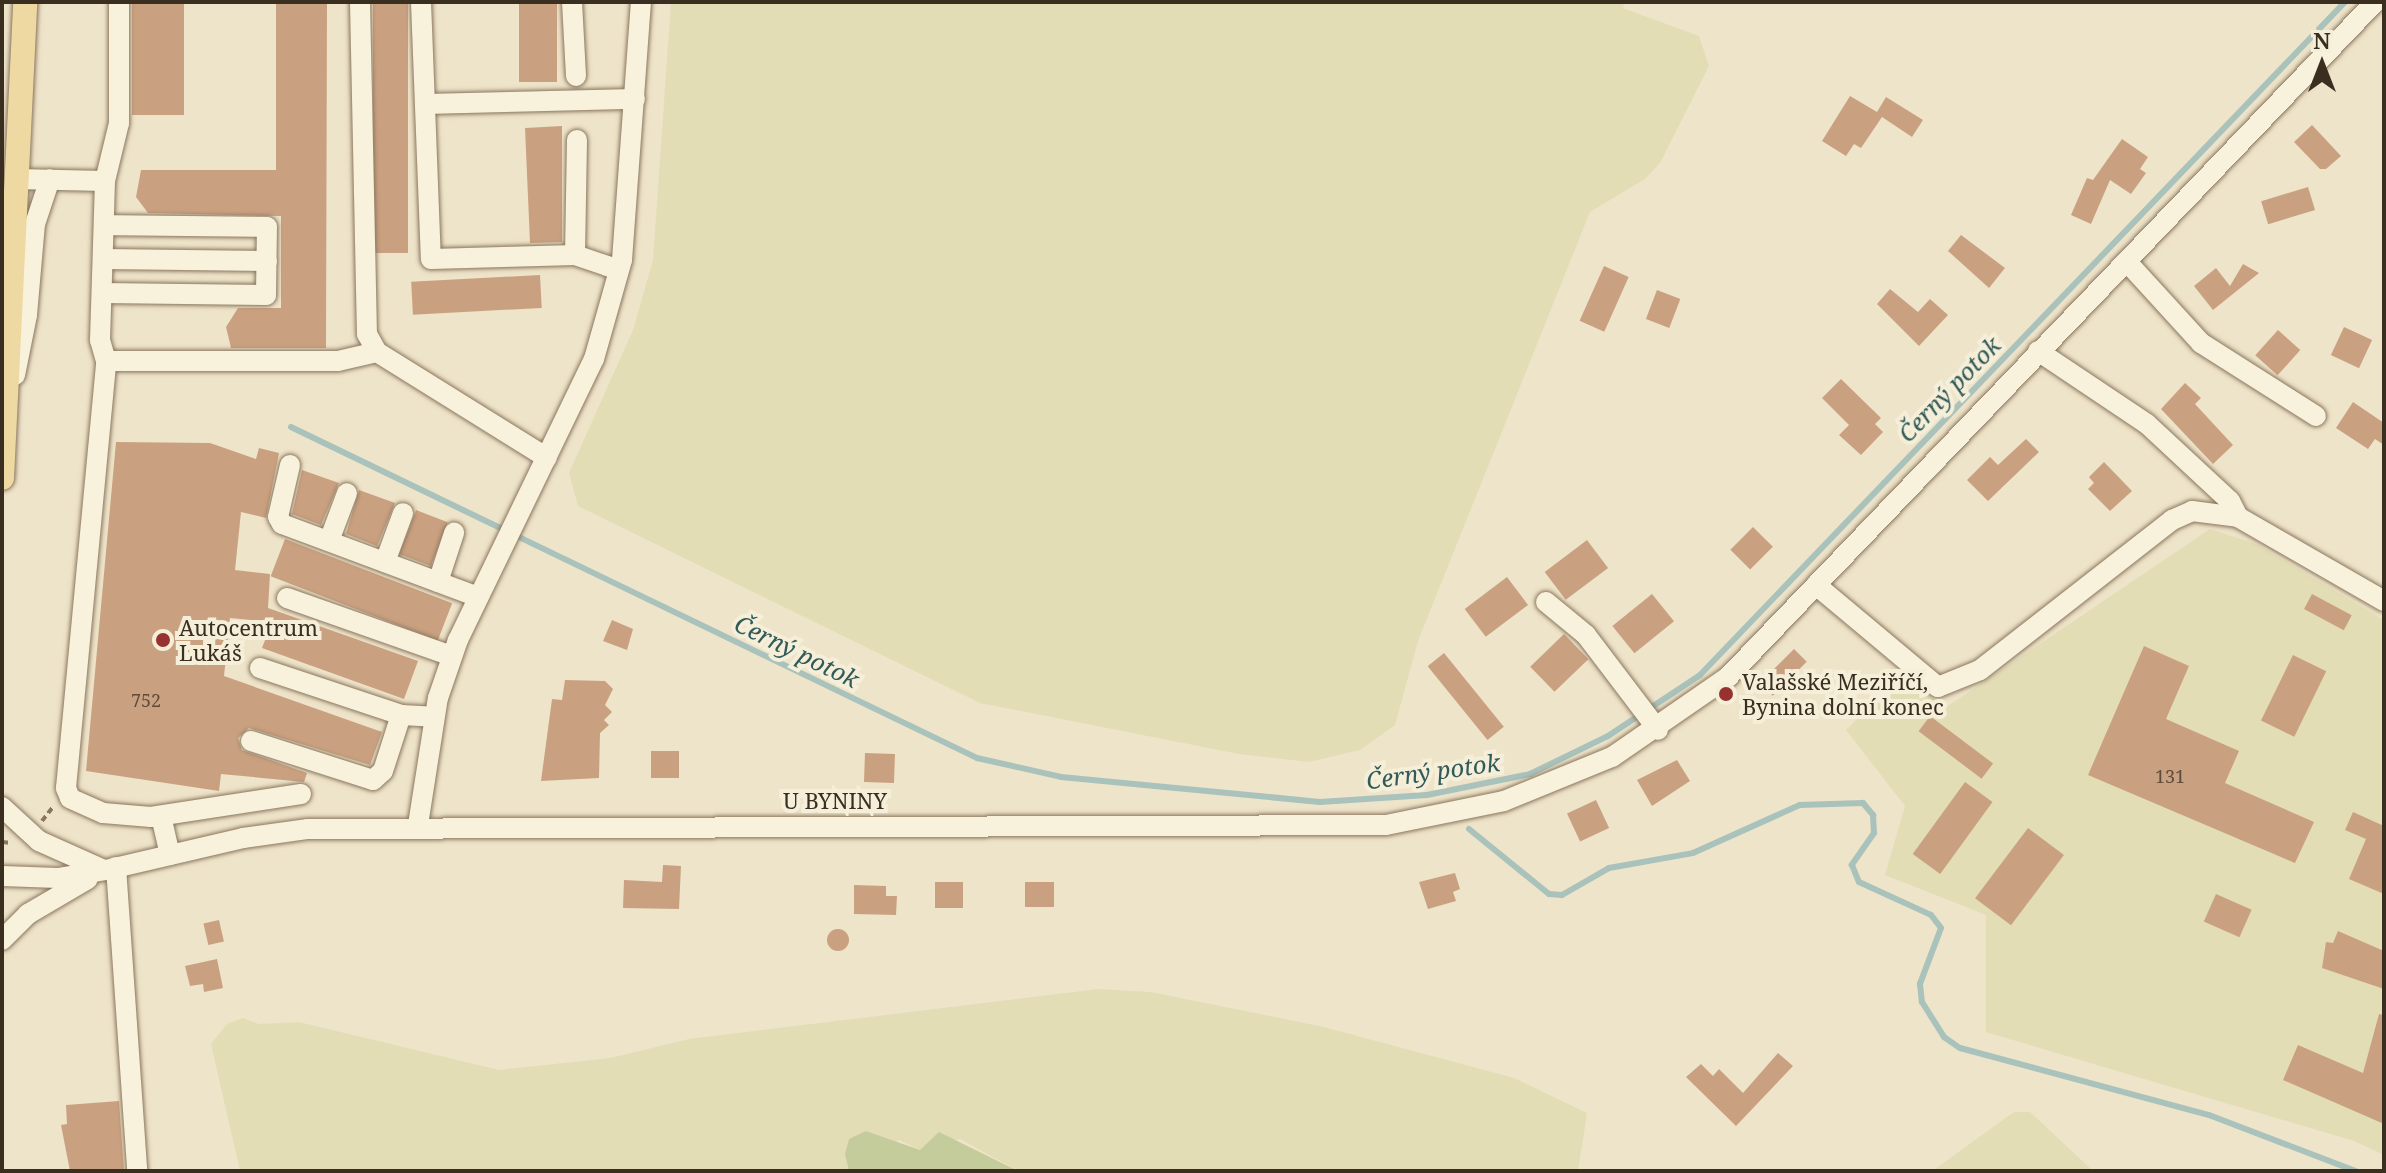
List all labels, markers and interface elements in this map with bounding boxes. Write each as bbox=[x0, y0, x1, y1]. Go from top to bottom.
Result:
north arrow bbox=[2282, 24, 2362, 104]
text: N bbox=[2313, 25, 2331, 55]
water label: Černý potok bbox=[1892, 331, 2006, 447]
water label: Černý potok bbox=[730, 609, 864, 693]
place label: Autocentrum Lukáš bbox=[179, 614, 318, 666]
marker: Autocentrum Lukáš bbox=[154, 631, 172, 649]
place label: Valašské Meziříčí, Bynina dolní konec bbox=[1742, 668, 1944, 720]
marker: Valašské Meziříčí, Bynina dolní konec bbox=[1717, 685, 1735, 703]
house number: 752 bbox=[131, 689, 161, 711]
water label: Černý potok bbox=[1364, 747, 1502, 795]
house number: 131 bbox=[2155, 765, 2185, 787]
street label: U BYNINY bbox=[783, 788, 887, 814]

